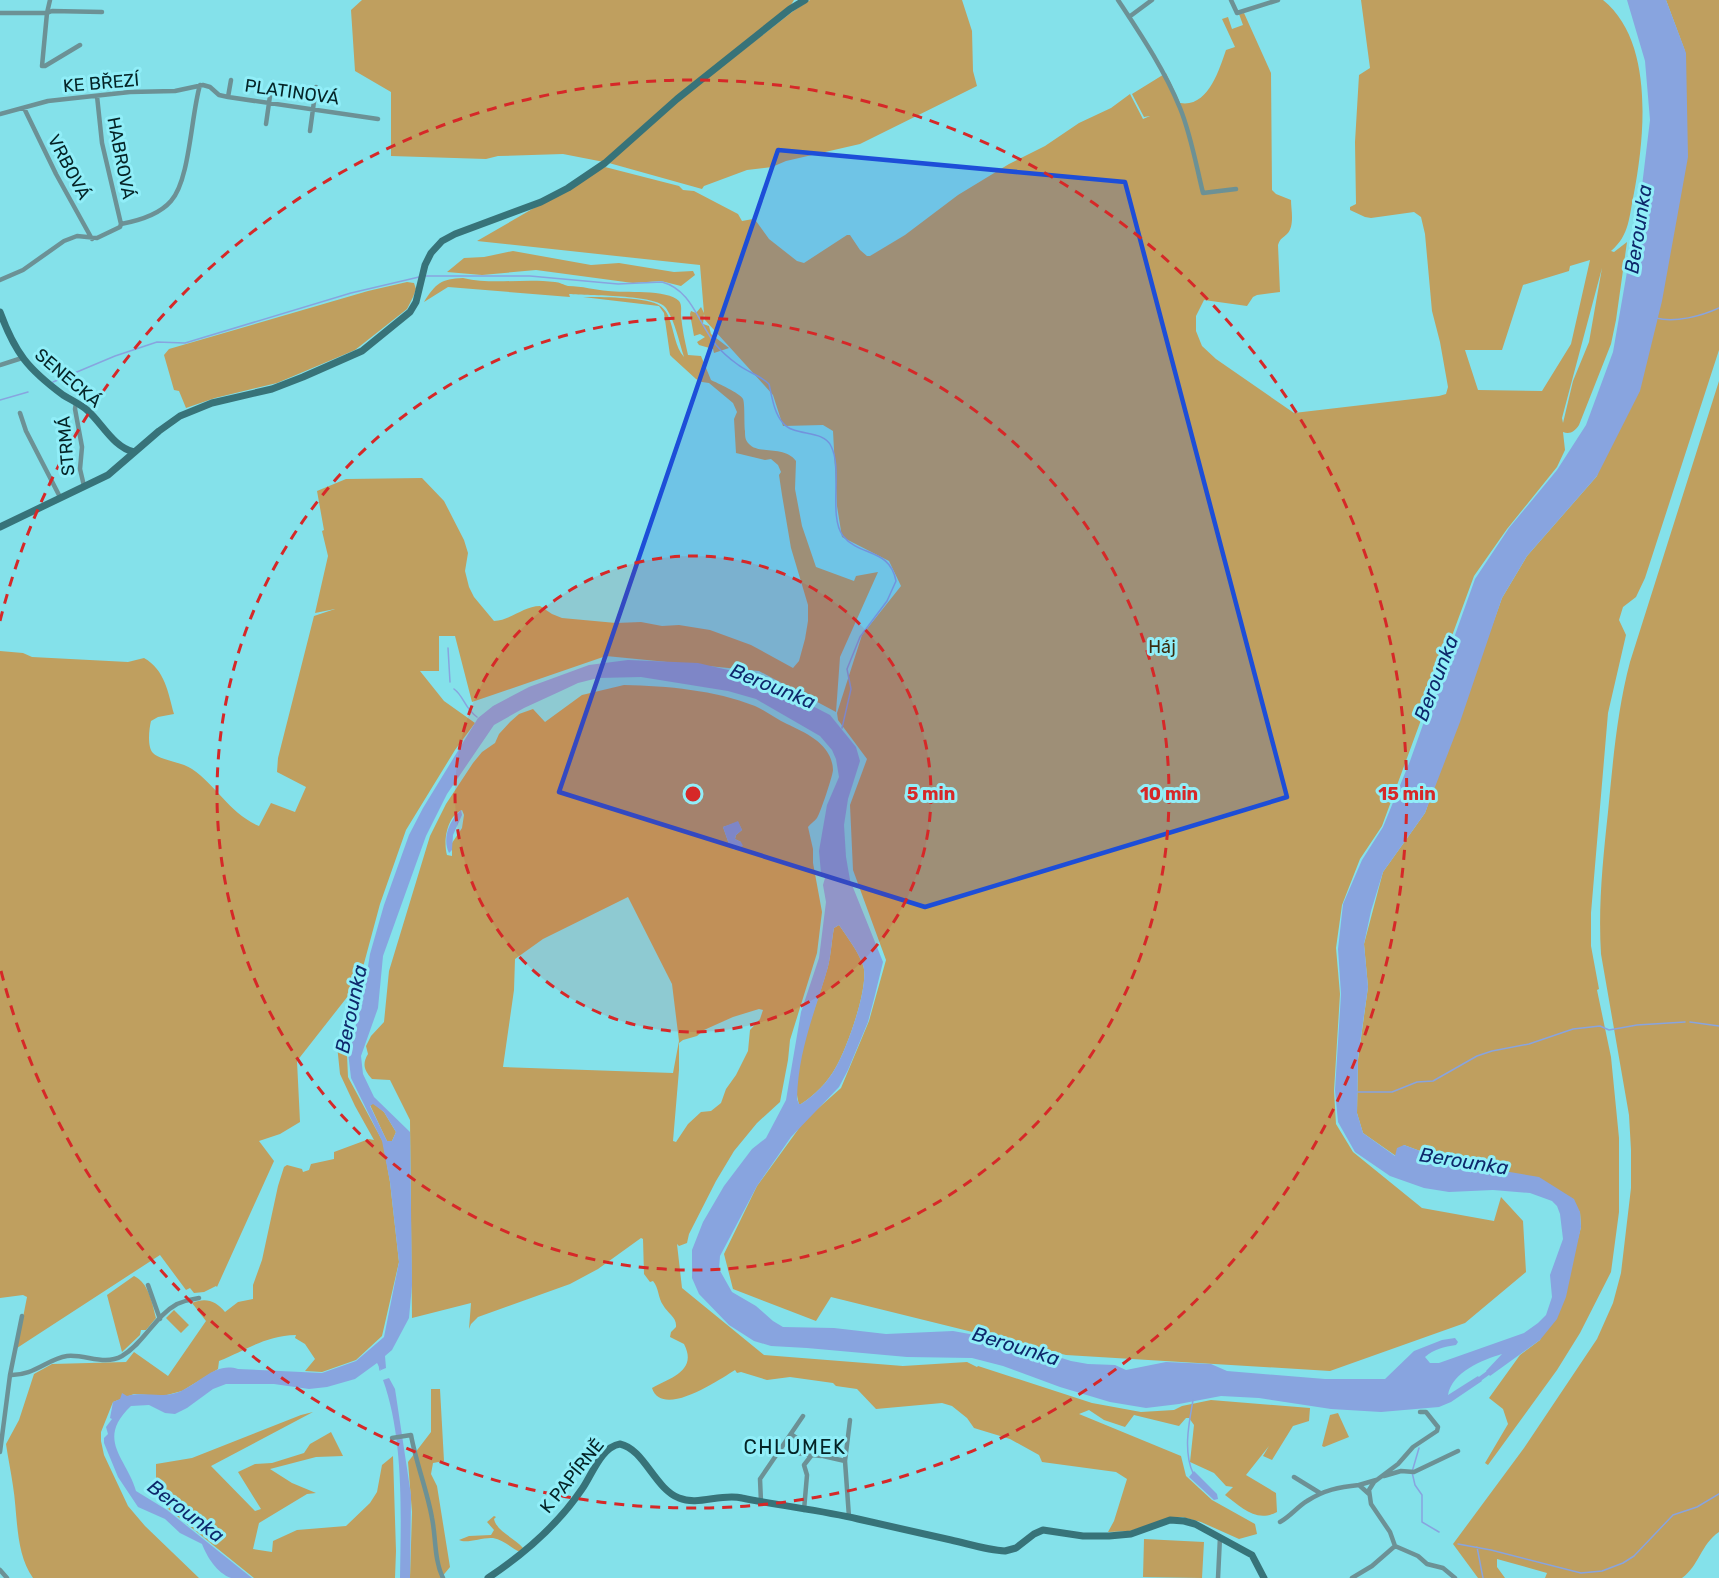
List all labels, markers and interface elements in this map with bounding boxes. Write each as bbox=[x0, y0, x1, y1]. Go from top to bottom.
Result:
street label: KE BŘEZÍ bbox=[62, 69, 141, 97]
street label: PLATINOVÁ bbox=[243, 74, 341, 110]
street label: HABROVÁ bbox=[102, 115, 140, 201]
street label: VRBOVÁ bbox=[43, 131, 95, 203]
water label: Berounka bbox=[1619, 183, 1657, 275]
street label: SENECKÁ bbox=[30, 344, 106, 412]
street label: STRMÁ bbox=[52, 415, 80, 477]
water label: Berounka bbox=[1409, 632, 1463, 724]
park label: Háj bbox=[1148, 636, 1176, 658]
water label: Berounka bbox=[727, 658, 819, 714]
text: 5 min bbox=[907, 783, 955, 805]
text: 10 min bbox=[1140, 783, 1198, 805]
text: 15 min bbox=[1378, 783, 1436, 805]
centre of rings bbox=[683, 784, 703, 804]
water label: Berounka bbox=[330, 962, 372, 1055]
water label: Berounka bbox=[1418, 1142, 1510, 1180]
water label: Berounka bbox=[970, 1321, 1063, 1371]
street label: K PAPÍRNĚ bbox=[535, 1434, 609, 1518]
district label: CHLUMEK bbox=[743, 1435, 847, 1459]
water label: Berounka bbox=[143, 1474, 229, 1548]

